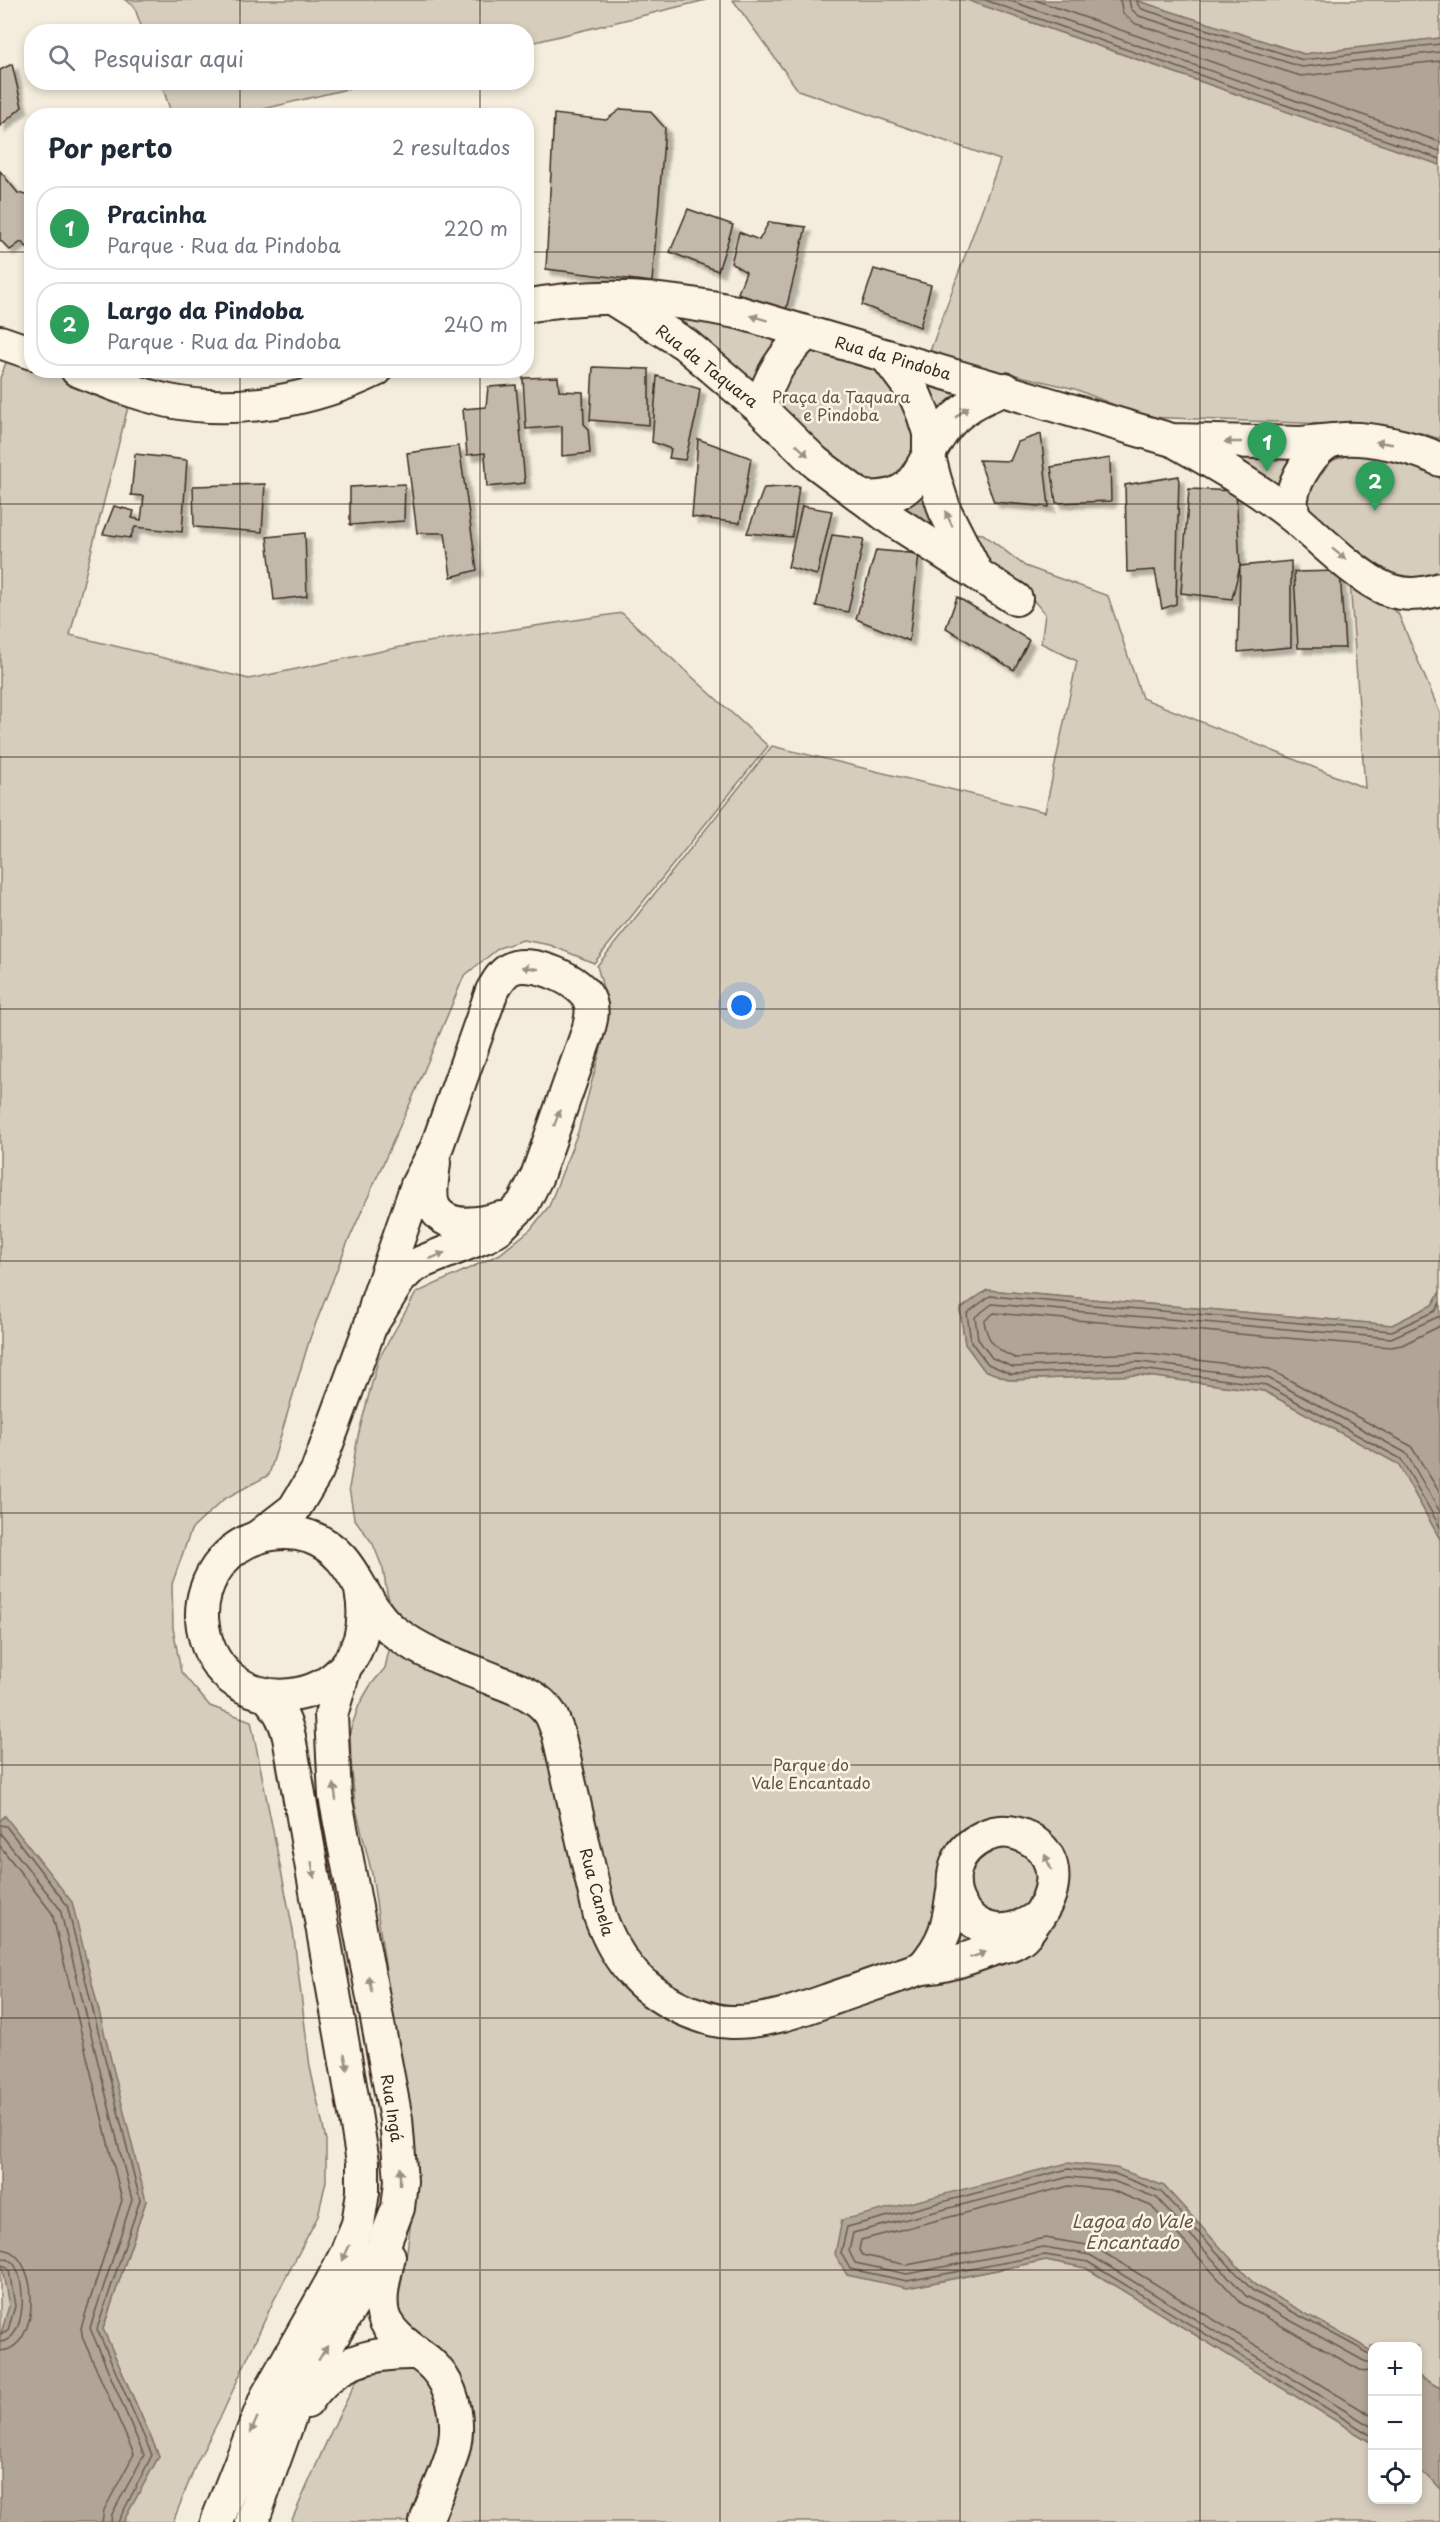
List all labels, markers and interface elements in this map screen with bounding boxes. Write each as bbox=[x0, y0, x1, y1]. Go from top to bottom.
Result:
search box bbox=[24, 24, 534, 90]
icon: search bbox=[45, 41, 78, 74]
text: Pesquisar aqui bbox=[93, 41, 244, 74]
text: Por perto bbox=[48, 128, 172, 167]
text: 2 resultados bbox=[392, 132, 510, 162]
text: Pracinha bbox=[107, 197, 207, 230]
text: 1 bbox=[65, 213, 74, 243]
text: 220 m bbox=[444, 213, 508, 243]
text: Parque · Rua da Pindoba bbox=[107, 230, 341, 260]
text: Largo da Pindoba bbox=[107, 293, 304, 326]
text: 2 bbox=[62, 309, 77, 339]
text: 240 m bbox=[443, 309, 508, 339]
one-way arrow bbox=[750, 313, 768, 322]
street label: Rua da Taquara bbox=[651, 318, 764, 413]
text: Parque · Rua da Pindoba bbox=[107, 326, 341, 356]
street label: Rua da Pindoba bbox=[832, 329, 954, 385]
park label: Praça da Taquara e Pindoba bbox=[772, 384, 910, 426]
one-way arrow bbox=[954, 406, 969, 419]
pin: 1 bbox=[1248, 422, 1286, 472]
one-way arrow bbox=[1223, 437, 1242, 447]
one-way arrow bbox=[1375, 439, 1394, 448]
one-way arrow bbox=[795, 442, 809, 456]
pin: 2 bbox=[1356, 462, 1394, 511]
one-way arrow bbox=[944, 510, 953, 528]
one-way arrow bbox=[1331, 547, 1346, 560]
one-way arrow bbox=[521, 963, 540, 972]
your location bbox=[727, 991, 756, 1020]
one-way arrow bbox=[553, 1109, 563, 1127]
one-way arrow bbox=[428, 1251, 446, 1261]
park label: Parque do Vale Encantado bbox=[751, 1752, 871, 1794]
one-way arrow bbox=[330, 1783, 339, 1802]
street label: Rua Canela bbox=[575, 1845, 621, 1938]
one-way arrow bbox=[1043, 1853, 1053, 1871]
one-way arrow bbox=[308, 1861, 317, 1880]
one-way arrow bbox=[969, 1949, 987, 1959]
one-way arrow bbox=[365, 1974, 374, 1993]
one-way arrow bbox=[342, 2053, 351, 2072]
street label: Rua Ingá bbox=[376, 2072, 410, 2143]
one-way arrow bbox=[395, 2167, 405, 2186]
water label: Lagoa do Vale Encantado bbox=[1072, 2207, 1194, 2255]
one-way arrow bbox=[341, 2244, 351, 2262]
map controls bbox=[1368, 2342, 1422, 2504]
button: + bbox=[1368, 2342, 1422, 2396]
one-way arrow bbox=[317, 2344, 328, 2361]
button: − bbox=[1368, 2396, 1422, 2450]
one-way arrow bbox=[249, 2416, 259, 2434]
button: locate bbox=[1368, 2450, 1422, 2504]

